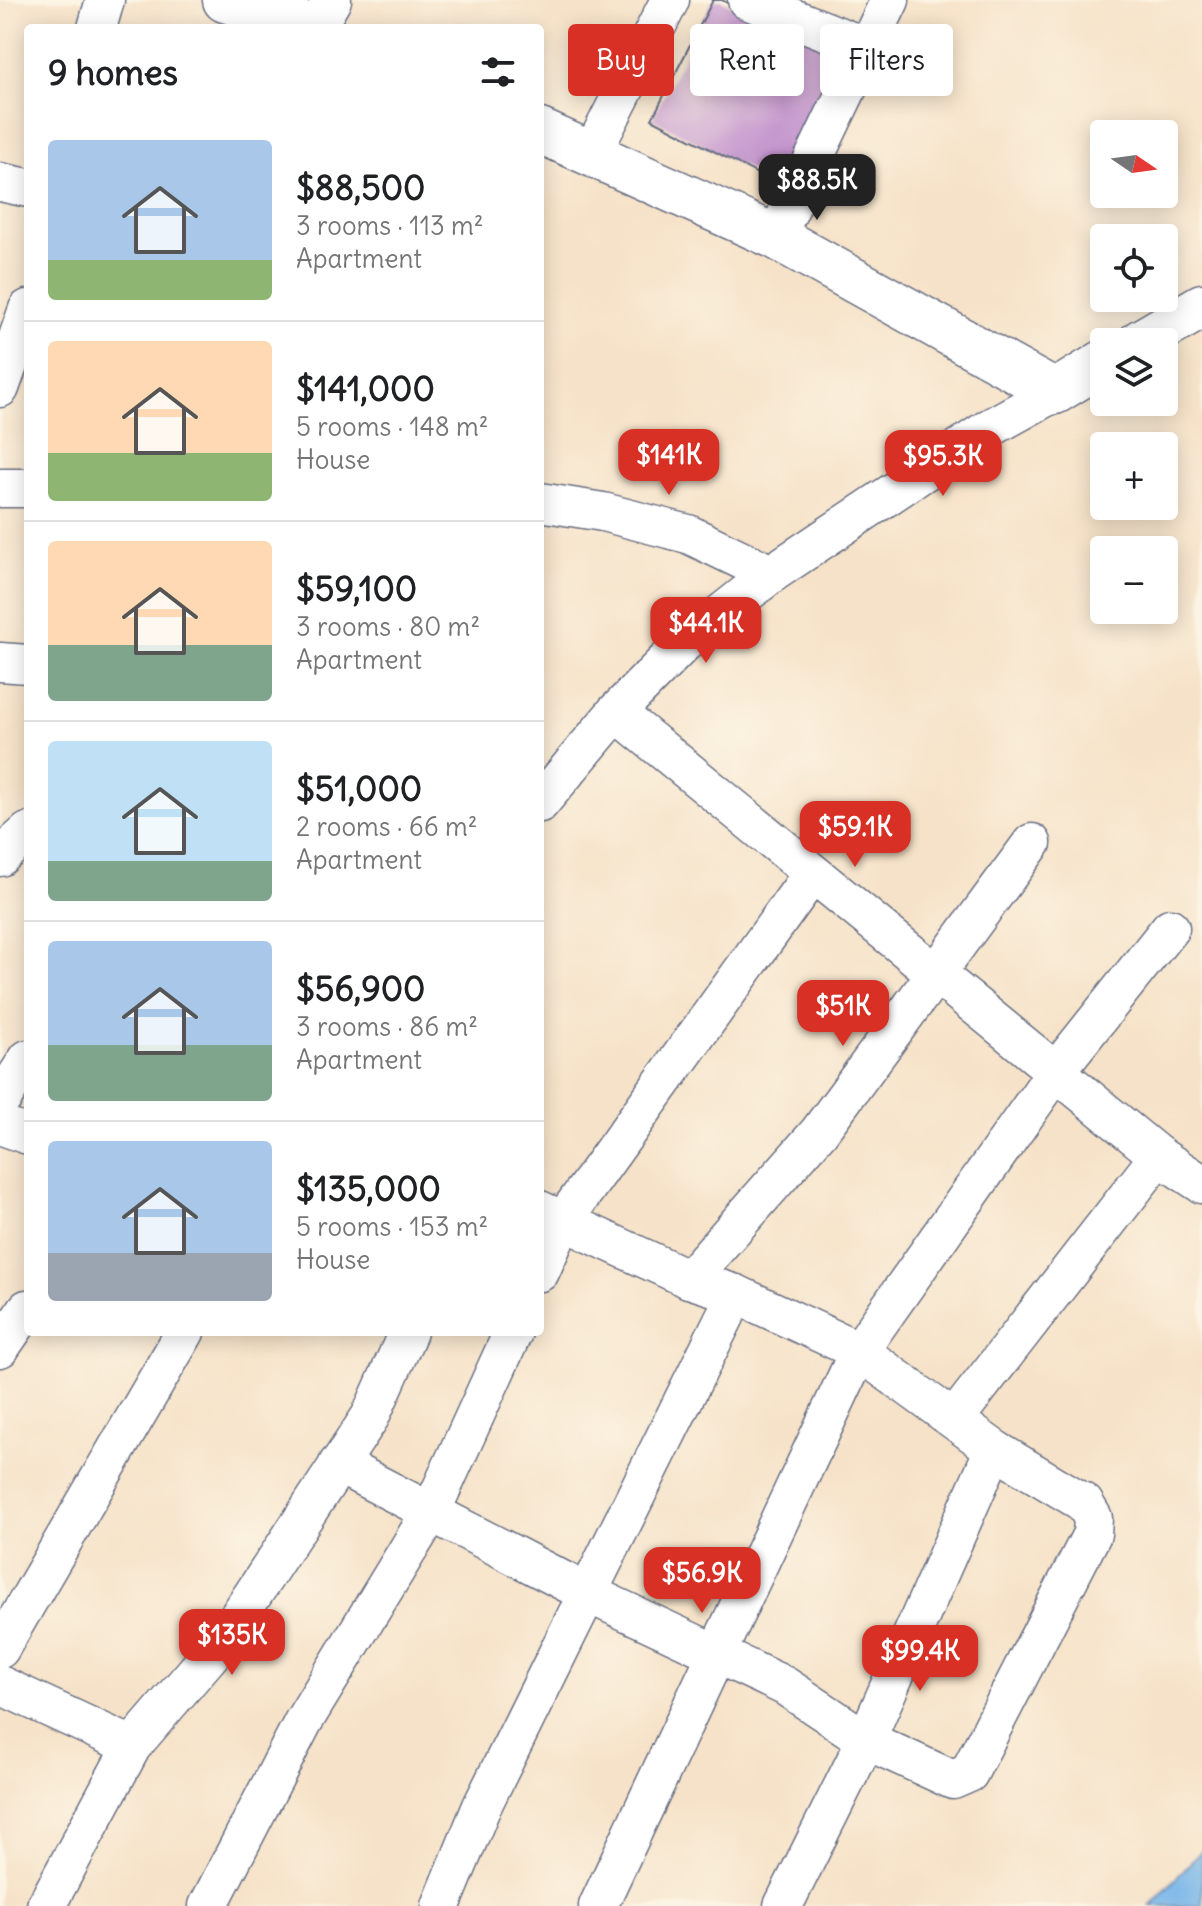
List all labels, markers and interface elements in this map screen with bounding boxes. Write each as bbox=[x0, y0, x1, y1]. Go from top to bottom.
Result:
chip: Buy bbox=[568, 24, 674, 96]
chip: Rent bbox=[690, 24, 804, 96]
chip: Filters bbox=[820, 24, 953, 96]
icon: filters bbox=[476, 50, 520, 94]
text: 9 homes bbox=[48, 51, 178, 94]
north arrow bbox=[1090, 120, 1178, 208]
map controls bbox=[1090, 120, 1178, 624]
pin: $88.5K bbox=[752, 154, 882, 222]
text: $88.5K bbox=[777, 163, 857, 196]
text: $88,500 bbox=[296, 166, 425, 209]
icon: home bbox=[112, 172, 208, 268]
text: 3 rooms · 113 m² bbox=[296, 209, 483, 242]
button: locate bbox=[1090, 224, 1178, 312]
text: Apartment bbox=[296, 242, 422, 275]
button: layers bbox=[1090, 328, 1178, 416]
text: $141,000 bbox=[296, 367, 435, 410]
icon: home bbox=[112, 373, 208, 469]
text: 5 rooms · 148 m² bbox=[296, 410, 489, 443]
pin: $141K bbox=[613, 429, 725, 497]
pin: $95.3K bbox=[878, 430, 1008, 498]
button: + bbox=[1090, 432, 1178, 520]
text: $141K bbox=[636, 438, 702, 471]
text: $95.3K bbox=[903, 439, 983, 472]
text: House bbox=[296, 443, 370, 476]
button: − bbox=[1090, 536, 1178, 624]
text: $59,100 bbox=[296, 567, 417, 610]
icon: home bbox=[112, 573, 208, 669]
pin: $44.1K bbox=[641, 597, 771, 665]
text: $44.1K bbox=[668, 606, 744, 639]
text: 3 rooms · 80 m² bbox=[296, 610, 480, 643]
text: Apartment bbox=[296, 643, 422, 676]
text: $51,000 bbox=[296, 767, 422, 810]
icon: home bbox=[112, 773, 208, 869]
pin: $59.1K bbox=[790, 801, 920, 869]
text: 2 rooms · 66 m² bbox=[296, 810, 478, 843]
text: $59.1K bbox=[818, 810, 892, 843]
text: Apartment bbox=[296, 843, 422, 876]
text: $56,900 bbox=[296, 967, 425, 1010]
icon: home bbox=[112, 973, 208, 1069]
pin: $51K bbox=[796, 980, 890, 1048]
text: $51K bbox=[815, 989, 871, 1022]
text: 3 rooms · 86 m² bbox=[296, 1010, 478, 1043]
text: Apartment bbox=[296, 1043, 422, 1076]
text: $135,000 bbox=[296, 1167, 441, 1210]
icon: home bbox=[112, 1173, 208, 1269]
text: 5 rooms · 153 m² bbox=[296, 1210, 488, 1243]
text: House bbox=[296, 1243, 370, 1276]
pin: $56.9K bbox=[637, 1547, 767, 1615]
text: $56.9K bbox=[662, 1556, 742, 1589]
pin: $135K bbox=[176, 1609, 288, 1677]
text: $135K bbox=[197, 1618, 267, 1651]
pin: $99.4K bbox=[855, 1625, 985, 1693]
text: $99.4K bbox=[880, 1634, 960, 1667]

